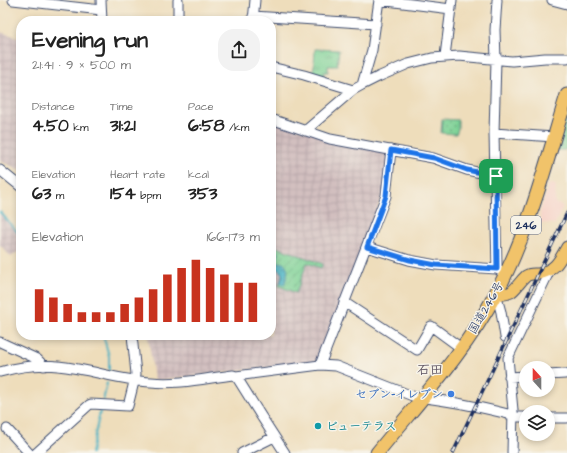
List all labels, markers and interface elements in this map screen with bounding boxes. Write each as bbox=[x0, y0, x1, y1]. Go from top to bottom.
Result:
text: Evening run bbox=[32, 25, 148, 56]
button: share bbox=[218, 29, 260, 71]
text: 21:41 · 9 × 500 m bbox=[32, 56, 131, 74]
text: Distance bbox=[32, 99, 75, 114]
text: Time bbox=[110, 99, 133, 114]
text: Pace bbox=[188, 99, 214, 114]
text: 4.50 bbox=[32, 114, 69, 138]
text: 31:21 bbox=[110, 114, 136, 138]
text: 6:58 bbox=[188, 114, 225, 138]
text: km bbox=[69, 120, 88, 135]
text: /km bbox=[225, 120, 249, 135]
pin bbox=[479, 159, 513, 193]
icon: arrive bbox=[485, 165, 507, 187]
text: Elevation bbox=[32, 167, 75, 182]
text: Heart rate bbox=[110, 167, 165, 182]
text: kcal bbox=[188, 167, 209, 182]
text: 63 bbox=[32, 182, 51, 206]
text: 154 bbox=[110, 182, 136, 206]
text: 353 bbox=[188, 182, 217, 206]
text: m bbox=[51, 188, 64, 203]
text: bpm bbox=[136, 188, 161, 203]
road number: 246 bbox=[511, 216, 541, 234]
text: Elevation bbox=[32, 228, 83, 246]
text: 166–173 m bbox=[206, 228, 260, 246]
street label: 国道246号 bbox=[464, 278, 508, 338]
district label: 石田 bbox=[417, 361, 443, 379]
north arrow bbox=[519, 361, 555, 397]
map controls bbox=[519, 361, 555, 441]
place label: セブン-イレブン bbox=[355, 386, 443, 403]
marker: セブン-イレブン bbox=[446, 389, 456, 399]
button: layers bbox=[519, 405, 555, 441]
place label: ビューテラス bbox=[326, 418, 397, 435]
marker: ビューテラス bbox=[313, 421, 323, 431]

